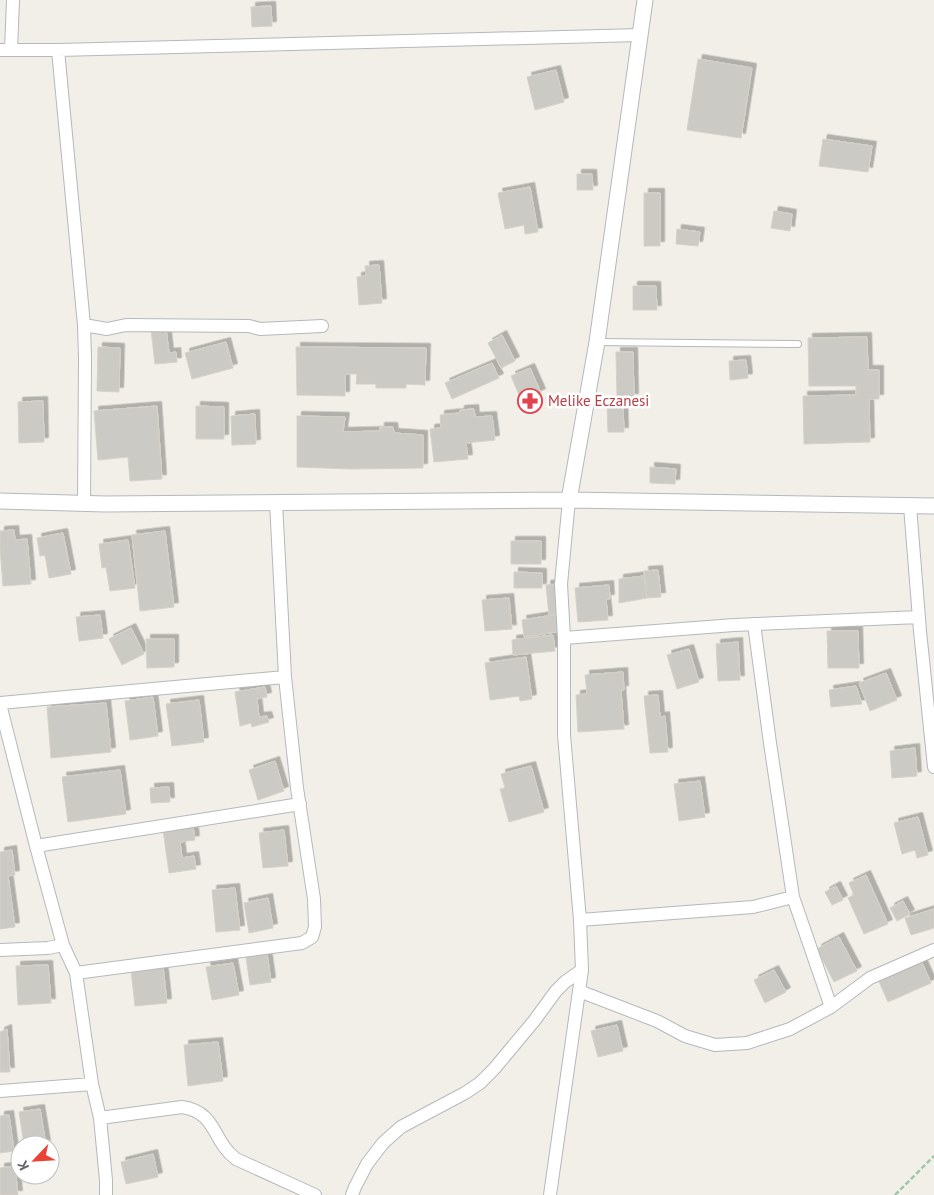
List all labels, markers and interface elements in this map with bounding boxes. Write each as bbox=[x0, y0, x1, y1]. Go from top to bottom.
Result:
pharmacy icon: Melike Eczanesi bbox=[517, 388, 543, 414]
place label: Melike Eczanesi bbox=[548, 391, 649, 410]
north arrow bbox=[10, 1135, 60, 1185]
text: K bbox=[13, 1157, 33, 1173]

